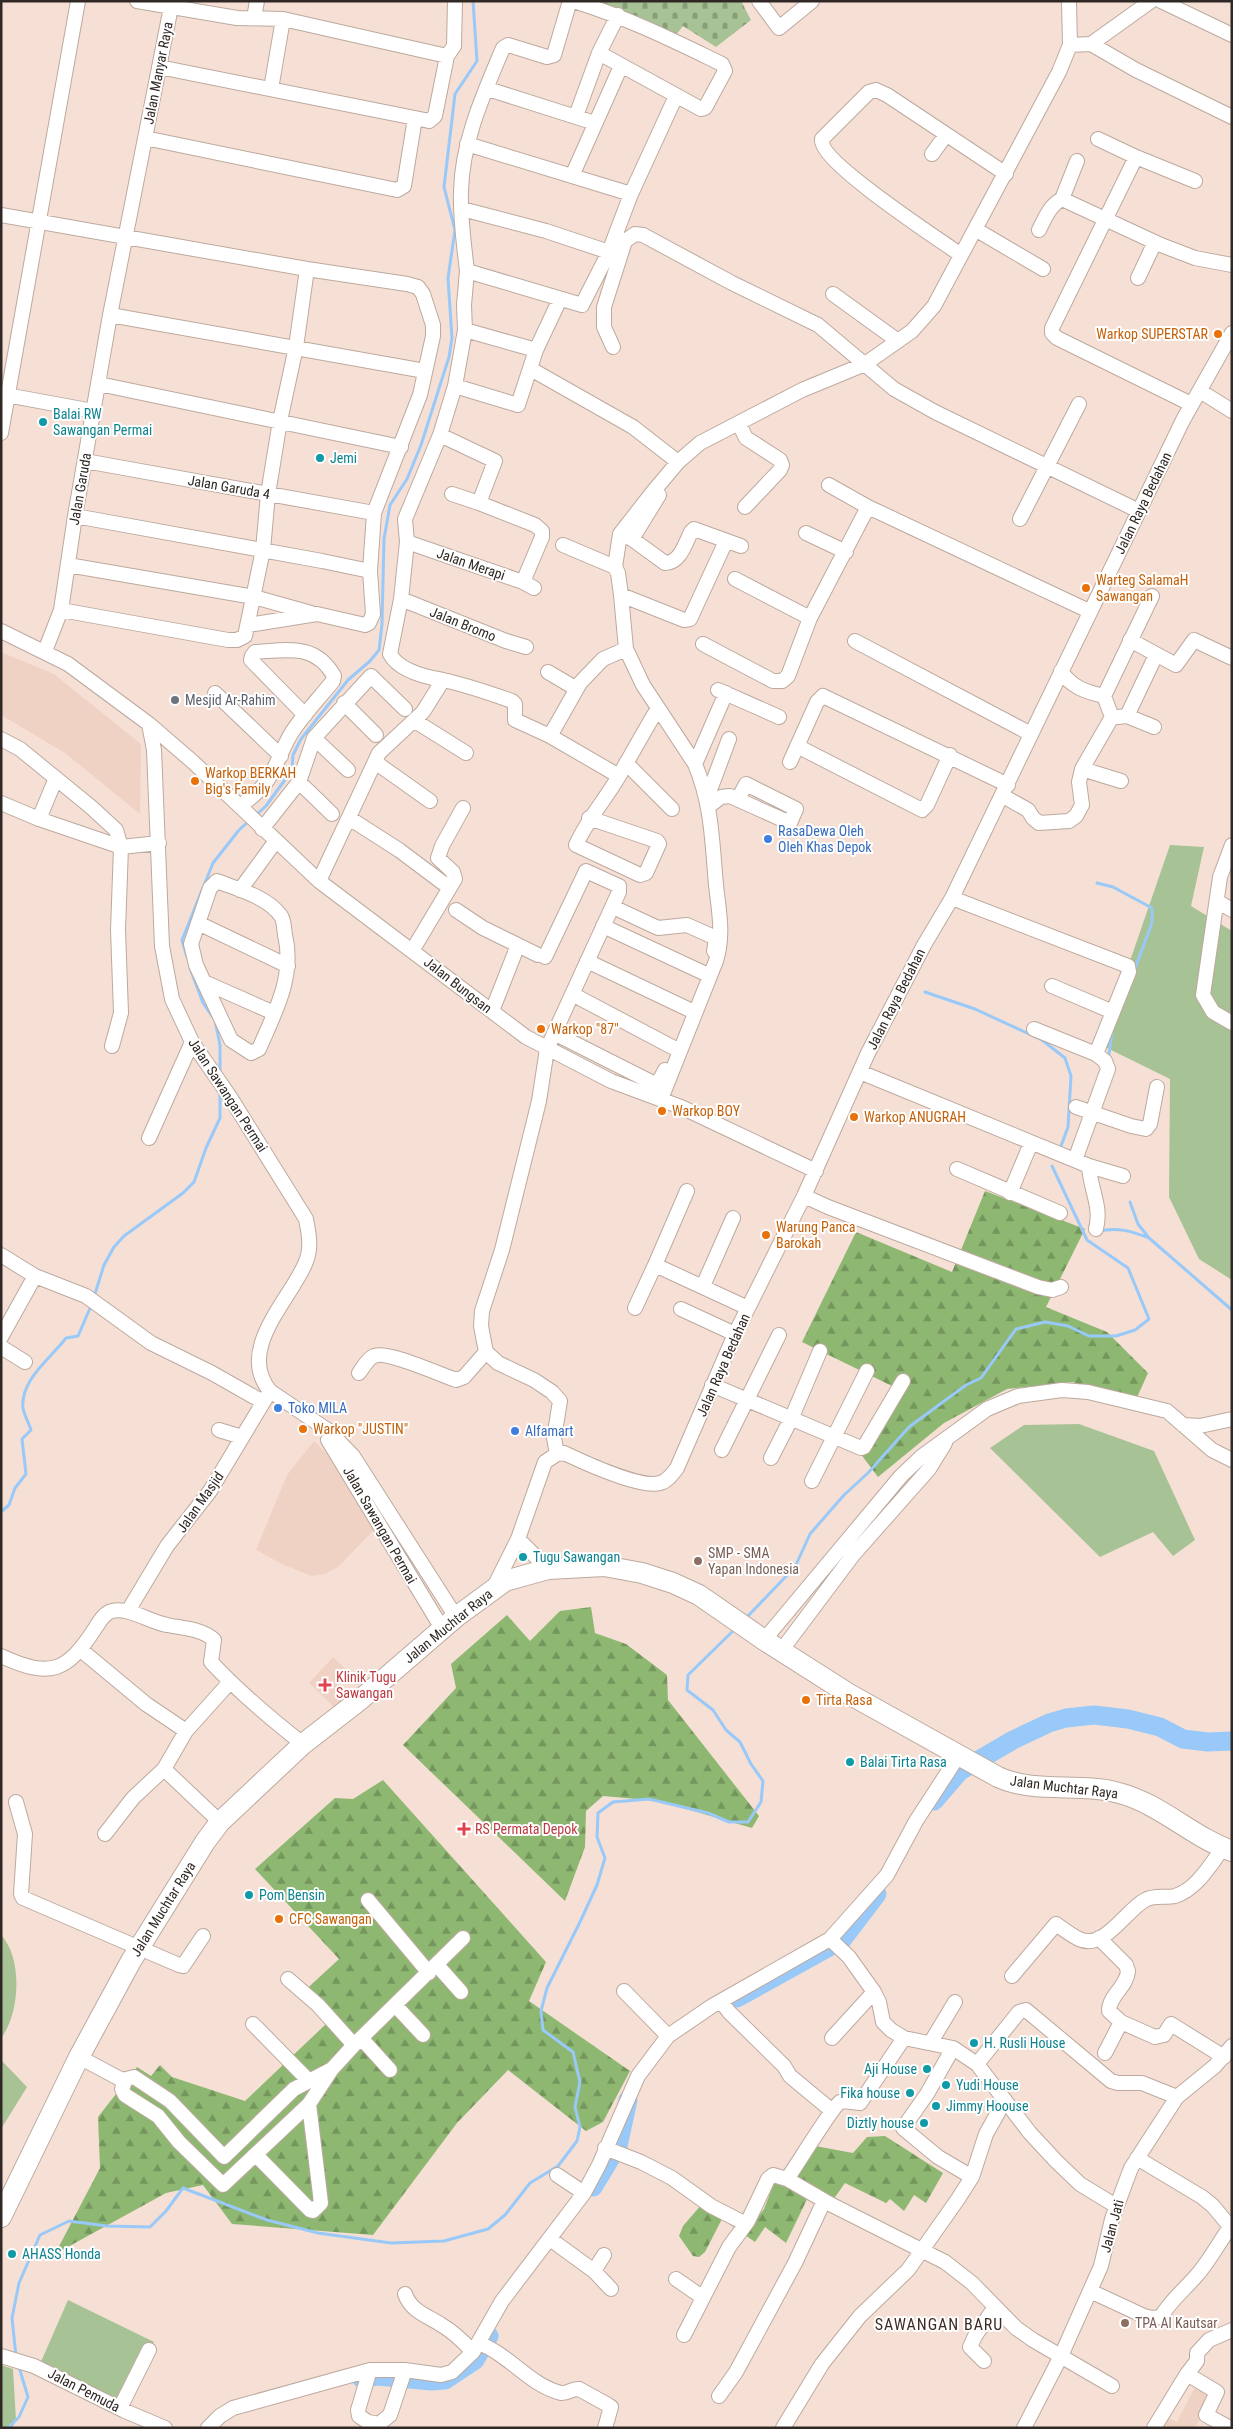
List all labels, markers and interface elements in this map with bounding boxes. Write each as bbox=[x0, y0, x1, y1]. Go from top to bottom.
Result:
street label: Jalan Manyar Raya bbox=[140, 21, 176, 125]
place label: Warkop SUPERSTAR bbox=[1096, 326, 1209, 342]
marker: Warkop SUPERSTAR bbox=[1212, 328, 1224, 340]
place label: Balai RW Sawangan Permai bbox=[53, 406, 152, 438]
marker: Balai RW Sawangan Permai bbox=[37, 416, 49, 428]
place label: Jemi bbox=[330, 450, 357, 466]
street label: Jalan Raya Bedahan bbox=[1111, 450, 1175, 556]
street label: Jalan Garuda bbox=[66, 452, 94, 526]
marker: Jemi bbox=[314, 452, 326, 464]
street label: Jalan Garuda 4 bbox=[187, 472, 271, 502]
street label: Jalan Merapi bbox=[435, 545, 507, 583]
place label: Warteg SalamaH Sawangan bbox=[1096, 572, 1188, 604]
marker: Warteg SalamaH Sawangan bbox=[1080, 582, 1092, 594]
street label: Jalan Bromo bbox=[428, 604, 498, 644]
place label: Mesjid Ar-Rahim bbox=[185, 692, 276, 708]
marker: Mesjid Ar-Rahim bbox=[169, 694, 181, 706]
place label: Warkop BERKAH Big's Family bbox=[205, 765, 296, 797]
marker: Warkop BERKAH Big's Family bbox=[189, 775, 201, 787]
place label: RasaDewa Oleh Oleh Khas Depok bbox=[778, 823, 872, 855]
marker: RasaDewa Oleh Oleh Khas Depok bbox=[762, 833, 774, 845]
street label: Jalan Raya Bedahan bbox=[864, 946, 928, 1052]
street label: Jalan Bungsan bbox=[421, 954, 495, 1016]
place label: Warkop "87" bbox=[551, 1021, 619, 1037]
marker: Warkop "87" bbox=[535, 1023, 547, 1035]
street label: Jalan Sawangan Permai bbox=[185, 1035, 271, 1155]
place label: Warkop BOY bbox=[672, 1103, 741, 1119]
marker: Warkop BOY bbox=[656, 1105, 668, 1117]
place label: Warkop ANUGRAH bbox=[864, 1109, 966, 1125]
marker: Warkop ANUGRAH bbox=[848, 1111, 860, 1123]
place label: Warung Panca Barokah bbox=[776, 1219, 855, 1251]
marker: Warung Panca Barokah bbox=[760, 1229, 772, 1241]
street label: Jalan Raya Bedahan bbox=[693, 1311, 753, 1419]
place label: Toko MILA bbox=[288, 1400, 347, 1416]
marker: Toko MILA bbox=[272, 1402, 284, 1414]
place label: Warkop "JUSTIN" bbox=[313, 1421, 408, 1437]
marker: Warkop "JUSTIN" bbox=[297, 1423, 309, 1435]
place label: Alfamart bbox=[525, 1423, 573, 1439]
marker: Alfamart bbox=[509, 1425, 521, 1437]
street label: Jalan Sawangan Permai bbox=[340, 1464, 420, 1586]
street label: Jalan Masjid bbox=[173, 1469, 227, 1535]
place label: SMP - SMA Yapan Indonesia bbox=[708, 1545, 799, 1577]
place label: Tugu Sawangan bbox=[533, 1549, 620, 1565]
marker: Tugu Sawangan bbox=[517, 1551, 529, 1563]
marker: SMP - SMA Yapan Indonesia bbox=[692, 1555, 704, 1567]
street label: Jalan Muchtar Raya bbox=[401, 1586, 495, 1666]
place label: Klinik Tugu Sawangan bbox=[336, 1669, 396, 1701]
marker: Klinik Tugu Sawangan bbox=[318, 1678, 332, 1692]
place label: Tirta Rasa bbox=[816, 1692, 872, 1708]
marker: Tirta Rasa bbox=[800, 1694, 812, 1706]
place label: Balai Tirta Rasa bbox=[860, 1754, 947, 1770]
marker: Balai Tirta Rasa bbox=[844, 1756, 856, 1768]
street label: Jalan Muchtar Raya bbox=[1009, 1772, 1119, 1802]
place label: RS Permata Depok bbox=[475, 1821, 578, 1837]
marker: RS Permata Depok bbox=[457, 1822, 471, 1836]
street label: Jalan Muchtar Raya bbox=[127, 1859, 199, 1959]
place label: Pom Bensin bbox=[259, 1887, 325, 1903]
marker: Pom Bensin bbox=[243, 1889, 255, 1901]
place label: CFC Sawangan bbox=[289, 1911, 372, 1927]
marker: CFC Sawangan bbox=[273, 1913, 285, 1925]
place label: H. Rusli House bbox=[984, 2035, 1066, 2051]
marker: H. Rusli House bbox=[968, 2037, 980, 2049]
place label: Aji House bbox=[864, 2061, 917, 2077]
marker: Aji House bbox=[921, 2063, 933, 2075]
place label: Yudi House bbox=[956, 2077, 1019, 2093]
marker: Yudi House bbox=[940, 2079, 952, 2091]
place label: Fika house bbox=[840, 2085, 900, 2101]
marker: Fika house bbox=[904, 2087, 916, 2099]
place label: Jimmy Hoouse bbox=[946, 2098, 1029, 2114]
marker: Jimmy Hoouse bbox=[930, 2100, 942, 2112]
place label: Diztly house bbox=[847, 2115, 914, 2131]
marker: Diztly house bbox=[918, 2117, 930, 2129]
street label: Jalan Jati bbox=[1097, 2198, 1127, 2254]
place label: AHASS Honda bbox=[22, 2246, 101, 2262]
marker: AHASS Honda bbox=[6, 2248, 18, 2260]
district label: SAWANGAN BARU bbox=[875, 2315, 1003, 2334]
place label: TPA Al Kautsar bbox=[1135, 2315, 1218, 2331]
marker: TPA Al Kautsar bbox=[1119, 2317, 1131, 2329]
street label: Jalan Pemuda bbox=[45, 2365, 123, 2415]

